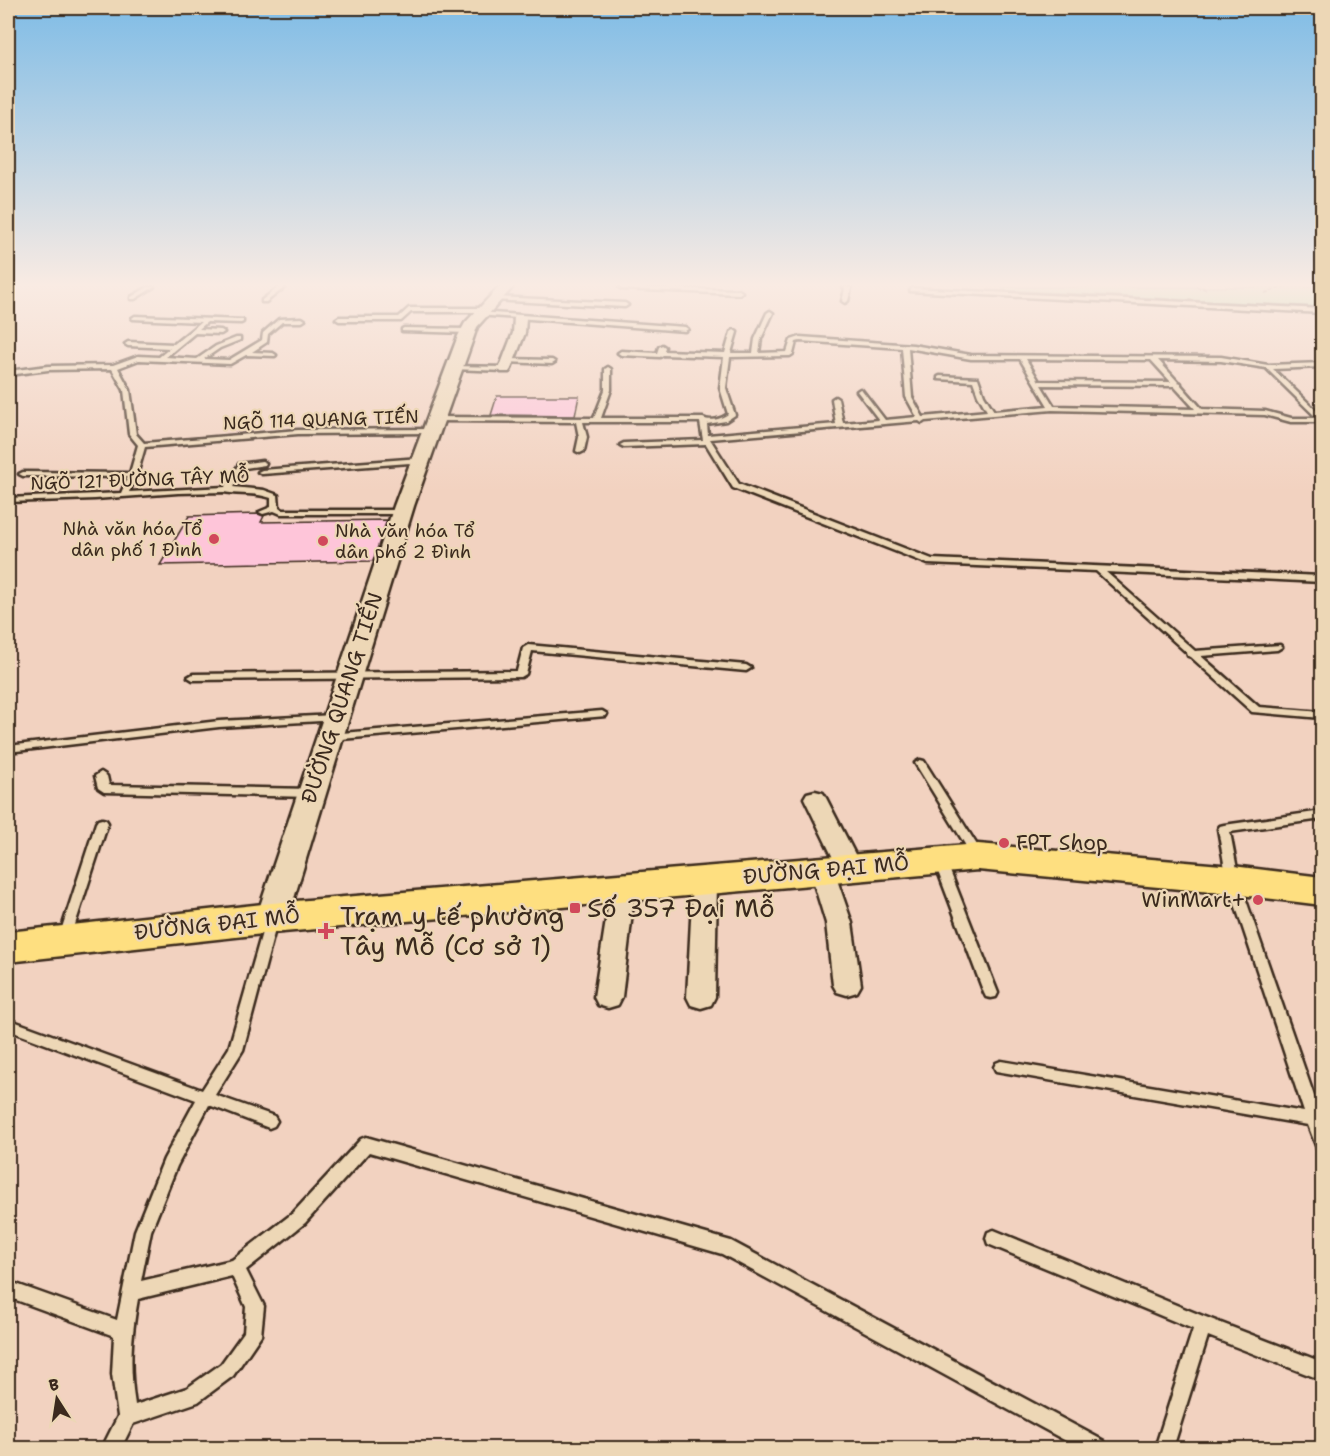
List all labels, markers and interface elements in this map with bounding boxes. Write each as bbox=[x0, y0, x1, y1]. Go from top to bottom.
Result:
street label: NGÕ 114 QUANG TIẾN bbox=[223, 403, 419, 435]
street label: NGÕ 121 ĐƯỜNG TÂY MỖ bbox=[30, 462, 250, 496]
place label: Nhà văn hóa Tổ dân phố 1 Đình bbox=[62, 517, 202, 562]
place label: Nhà văn hóa Tổ dân phố 2 Đình bbox=[335, 519, 475, 564]
marker: Nhà văn hóa Tổ dân phố 1 Đình bbox=[207, 532, 221, 546]
marker: Nhà văn hóa Tổ dân phố 2 Đình bbox=[316, 534, 330, 548]
street label: ĐƯỜNG QUANG TIẾN bbox=[292, 588, 389, 807]
place label: FPT Shop bbox=[1016, 829, 1108, 857]
marker: FPT Shop bbox=[997, 836, 1011, 850]
street label: ĐƯỜNG ĐẠI MỖ bbox=[742, 845, 910, 891]
place label: WinMart+ bbox=[1141, 886, 1246, 914]
place label: Số 357 Đại Mỗ bbox=[587, 890, 775, 925]
marker: WinMart+ bbox=[1251, 893, 1265, 907]
street label: ĐƯỜNG ĐẠI MỖ bbox=[132, 897, 301, 947]
place label: Trạm y tế phường Tây Mỗ (Cơ sở 1) bbox=[340, 898, 564, 963]
marker: Số 357 Đại Mỗ bbox=[568, 901, 582, 915]
marker: Trạm y tế phường Tây Mỗ (Cơ sở 1) bbox=[317, 922, 335, 940]
north arrow bbox=[27, 1369, 87, 1429]
text: B bbox=[47, 1374, 61, 1396]

